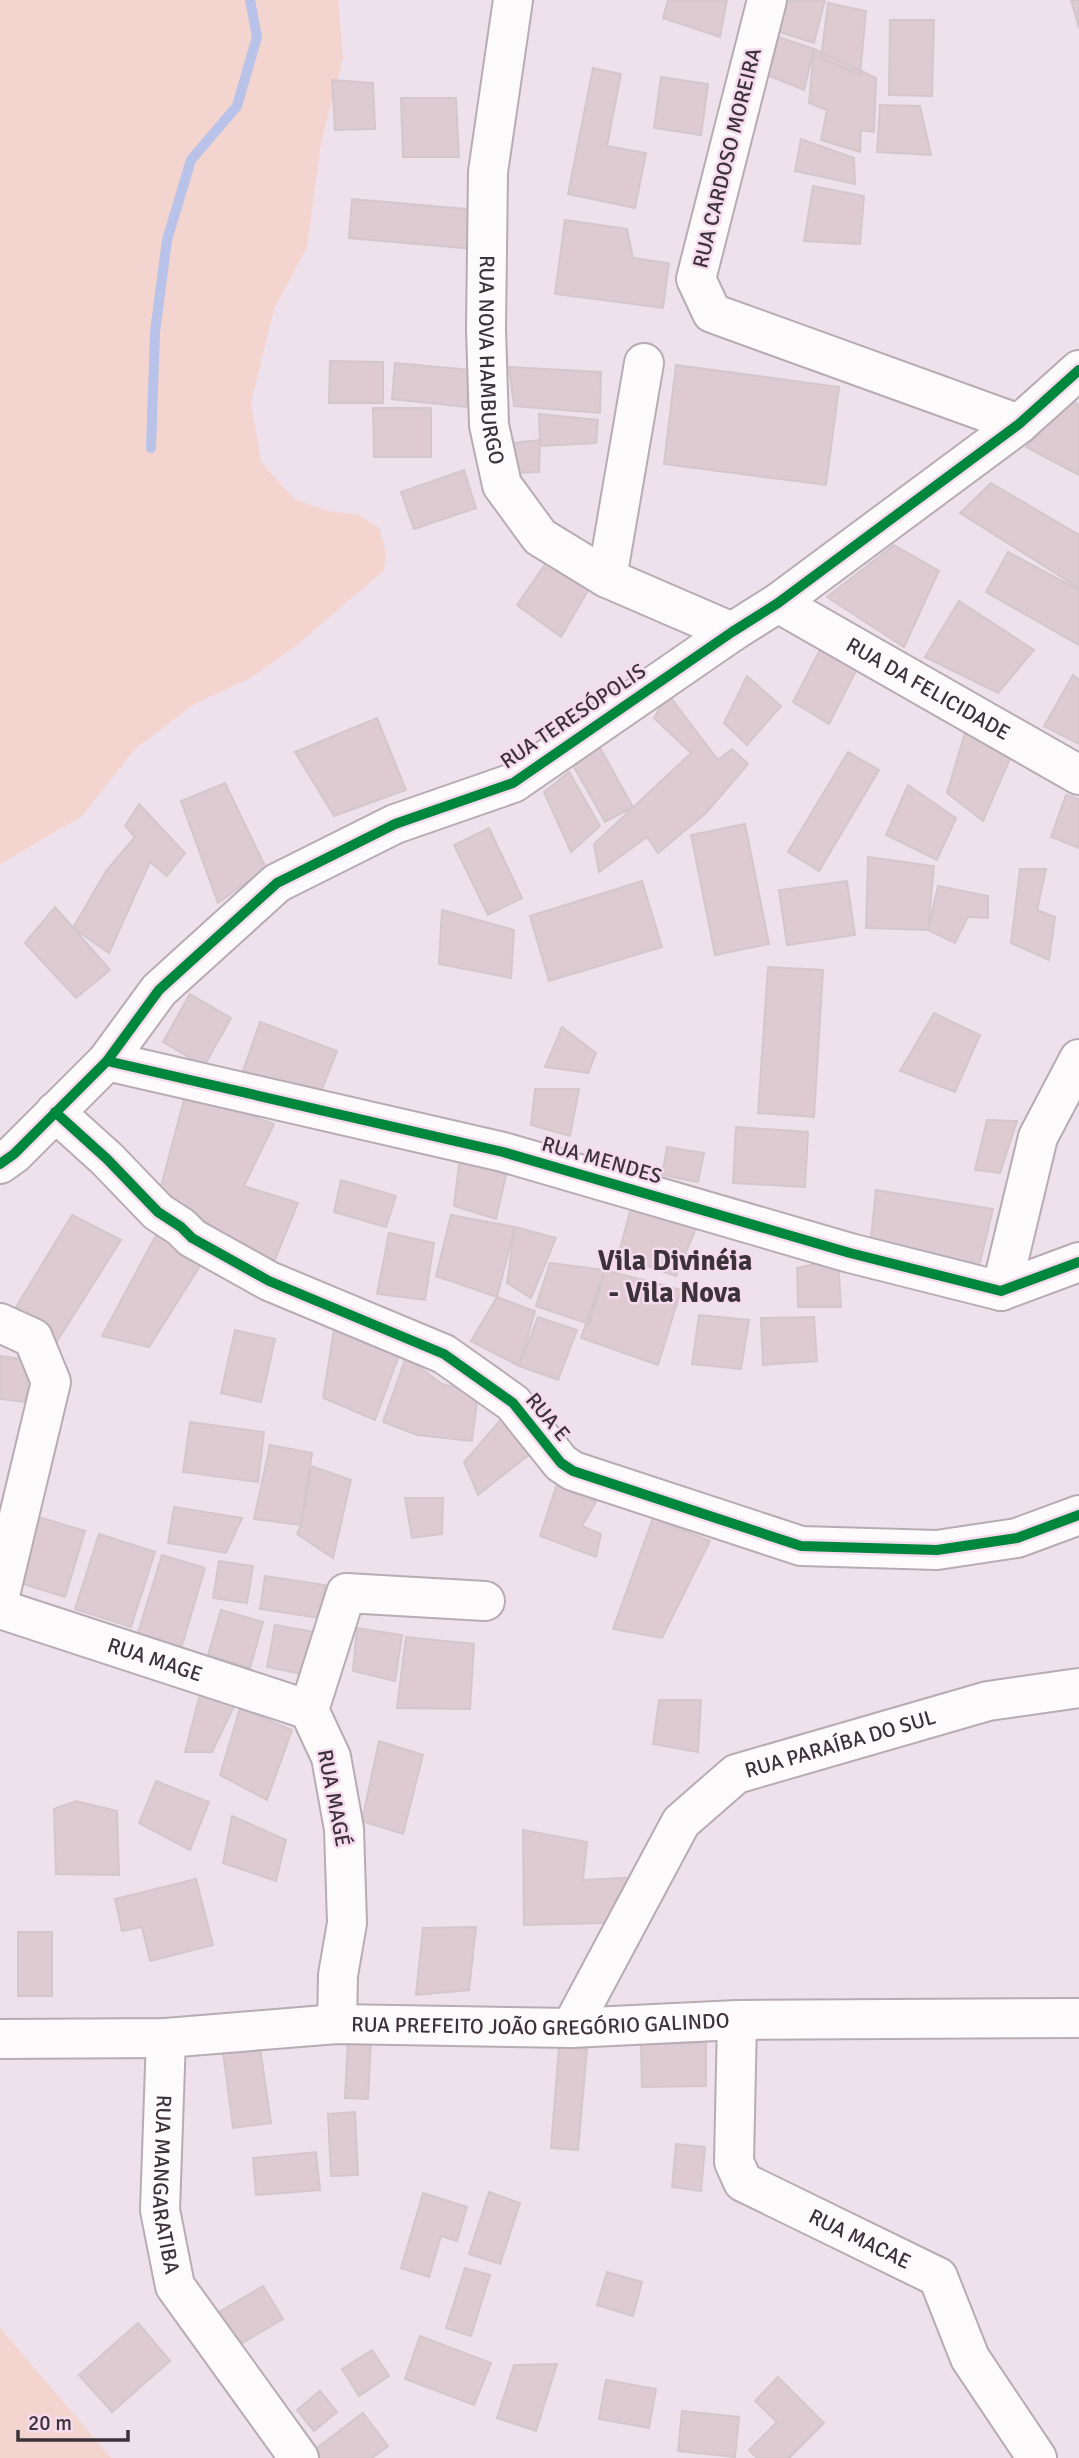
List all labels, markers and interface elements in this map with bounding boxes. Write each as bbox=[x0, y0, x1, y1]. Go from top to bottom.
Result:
street label: RUA CARDOSO MOREIRA bbox=[687, 45, 767, 271]
street label: RUA NOVA HAMBURGO bbox=[473, 255, 510, 467]
street label: RUA DA FELICIDADE bbox=[842, 632, 1015, 746]
street label: RUA TERESÓPOLIS bbox=[495, 658, 651, 774]
street label: RUA MENDES bbox=[539, 1130, 665, 1190]
district label: Vila Divinéia - Vila Nova bbox=[598, 1244, 752, 1310]
street label: RUA E bbox=[520, 1387, 576, 1447]
street label: RUA MAGE bbox=[104, 1632, 206, 1687]
street label: RUA PARAÍBA DO SUL bbox=[742, 1704, 939, 1784]
street label: RUA MAGÉ bbox=[312, 1747, 356, 1849]
street label: RUA PREFEITO JOÃO GREGÓRIO GALINDO bbox=[351, 2007, 730, 2041]
street label: RUA MANGARATIBA bbox=[147, 2094, 185, 2276]
street label: RUA MACAE bbox=[805, 2203, 915, 2275]
scale bar bbox=[18, 2398, 128, 2442]
text: 20 m bbox=[28, 2410, 72, 2436]

